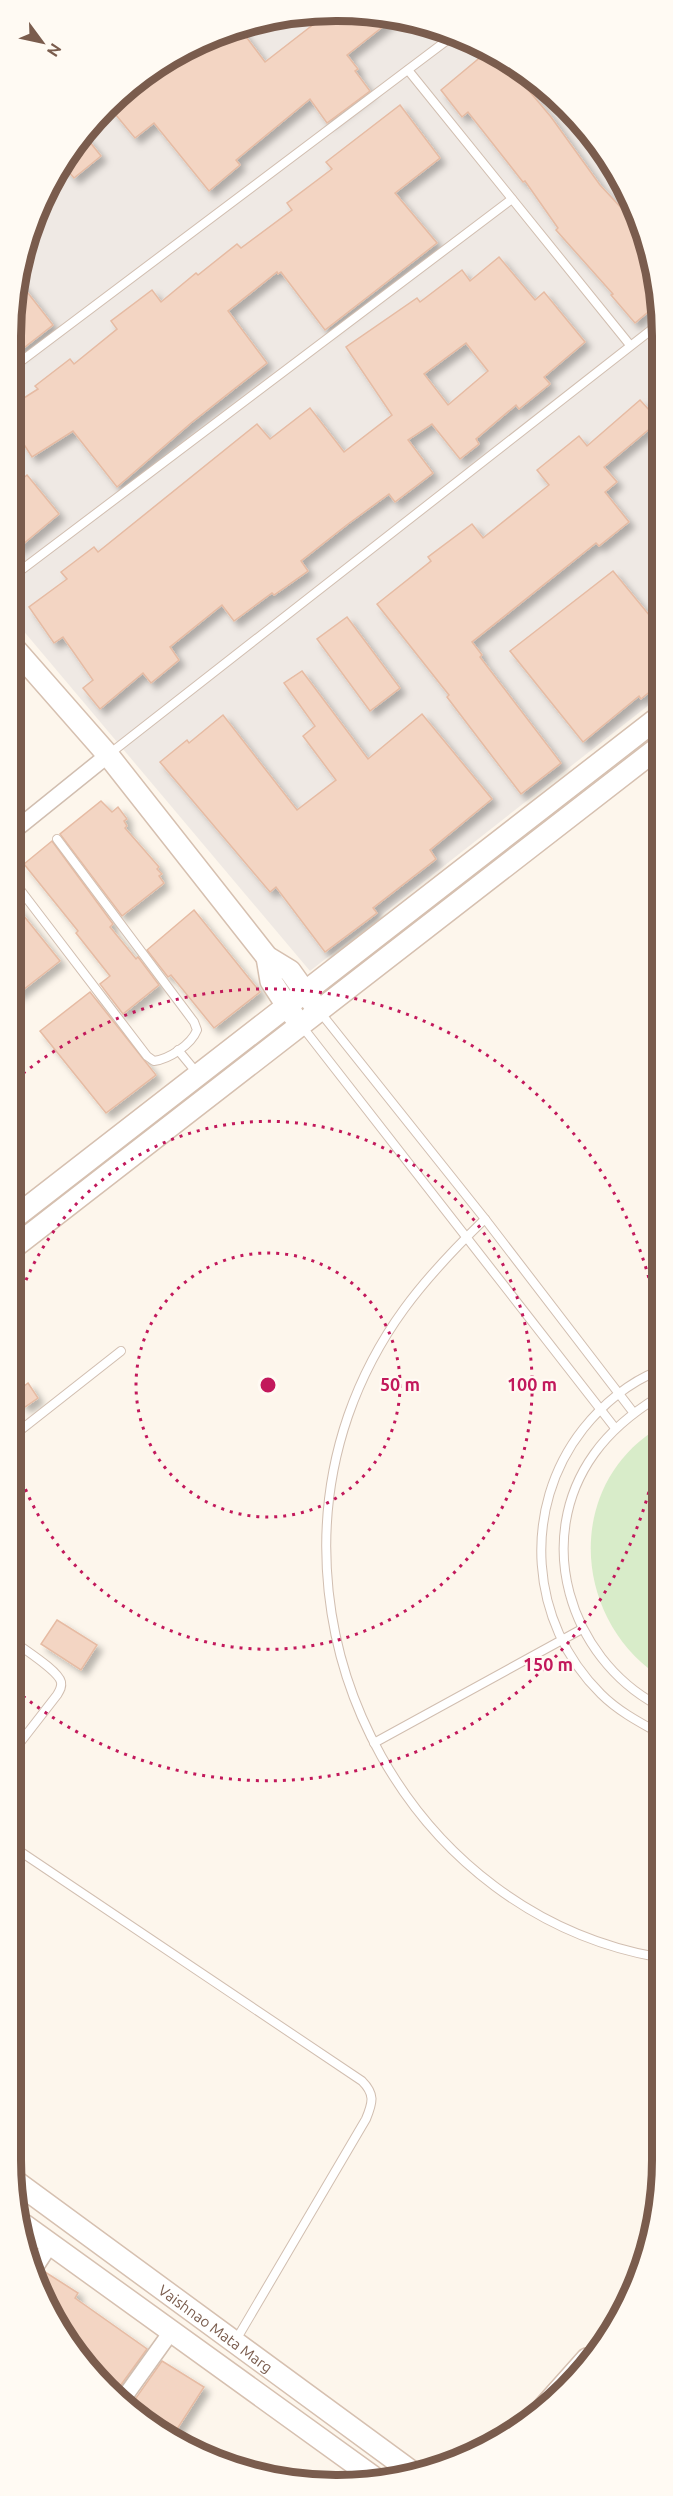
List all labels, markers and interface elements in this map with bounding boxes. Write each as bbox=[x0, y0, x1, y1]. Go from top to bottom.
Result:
north arrow bbox=[12, 12, 72, 72]
text: N bbox=[44, 40, 65, 60]
text: 50 m bbox=[380, 1374, 420, 1394]
text: 100 m bbox=[507, 1374, 557, 1394]
centre of rings bbox=[258, 1375, 278, 1395]
text: 150 m bbox=[523, 1654, 573, 1674]
street label: Vaishnao Mata Marg bbox=[155, 2281, 276, 2376]

